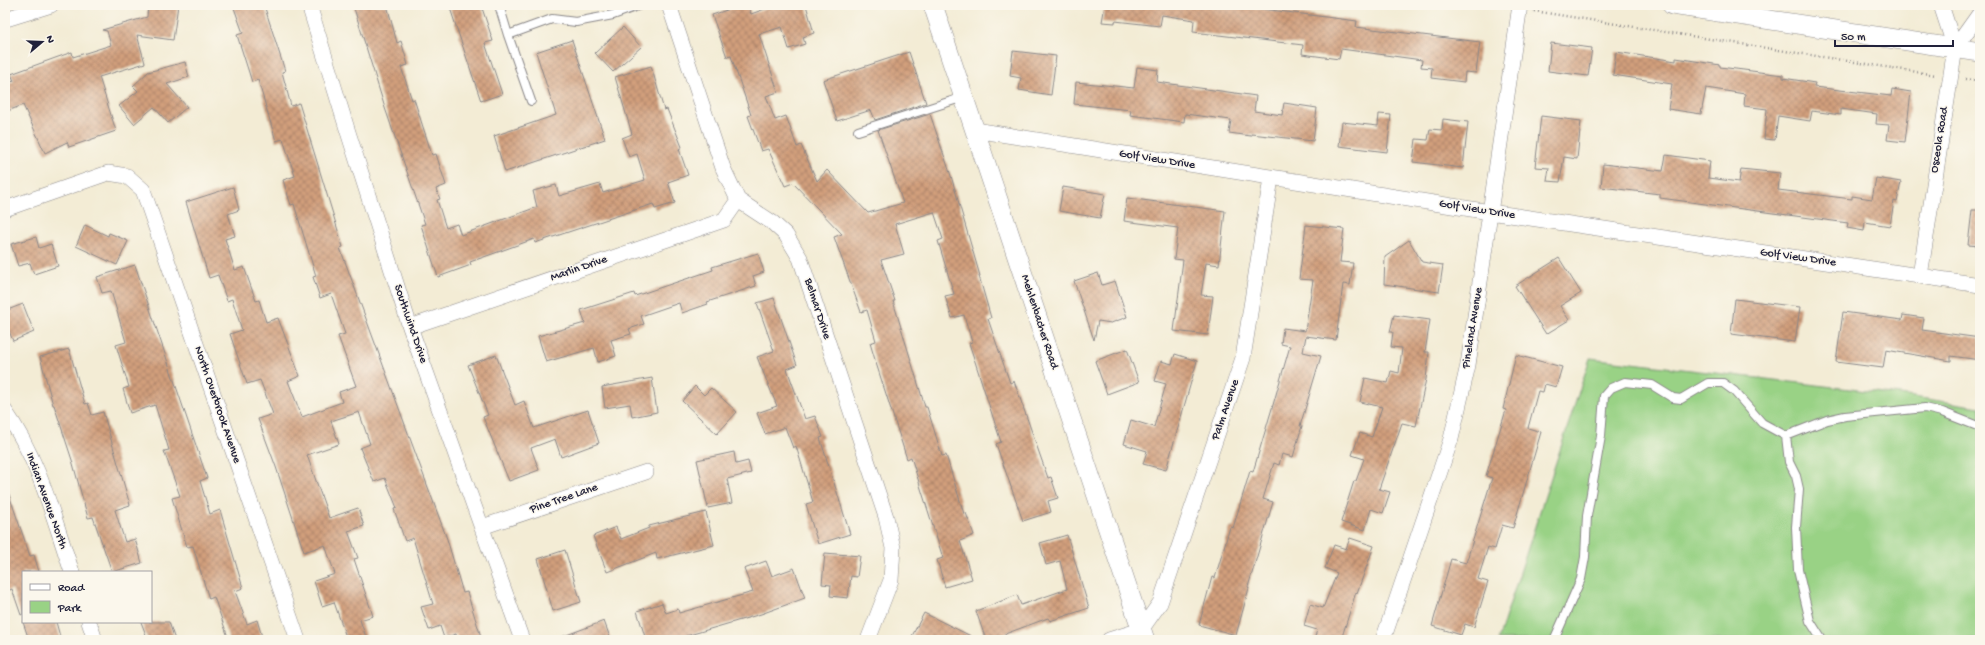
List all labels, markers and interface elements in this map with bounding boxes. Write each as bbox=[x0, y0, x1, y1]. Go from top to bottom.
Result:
north arrow bbox=[22, 22, 62, 62]
scale bar bbox=[1835, 22, 1953, 48]
text: 50 m bbox=[1841, 31, 1866, 45]
text: N bbox=[43, 34, 56, 45]
street label: Osceola Road bbox=[1928, 105, 1952, 174]
street label: Golf View Drive bbox=[1118, 147, 1197, 173]
street label: Golf View Drive bbox=[1438, 197, 1517, 223]
street label: Golf View Drive bbox=[1759, 246, 1838, 270]
street label: Marlin Drive bbox=[549, 252, 610, 285]
street label: Mehlenbacher Road bbox=[1017, 273, 1061, 372]
street label: Belmar Drive bbox=[800, 276, 834, 342]
street label: Southwind Drive bbox=[390, 283, 430, 366]
street label: Pineland Avenue bbox=[1460, 286, 1486, 371]
street label: North Overbrook Avenue bbox=[190, 345, 244, 466]
street label: Palm Avenue bbox=[1209, 377, 1243, 443]
street label: Indian Avenue North bbox=[22, 451, 70, 552]
street label: Pine Tree Lane bbox=[527, 481, 601, 518]
legend bbox=[22, 571, 152, 623]
text: Road bbox=[58, 582, 85, 596]
text: Park bbox=[57, 602, 83, 616]

